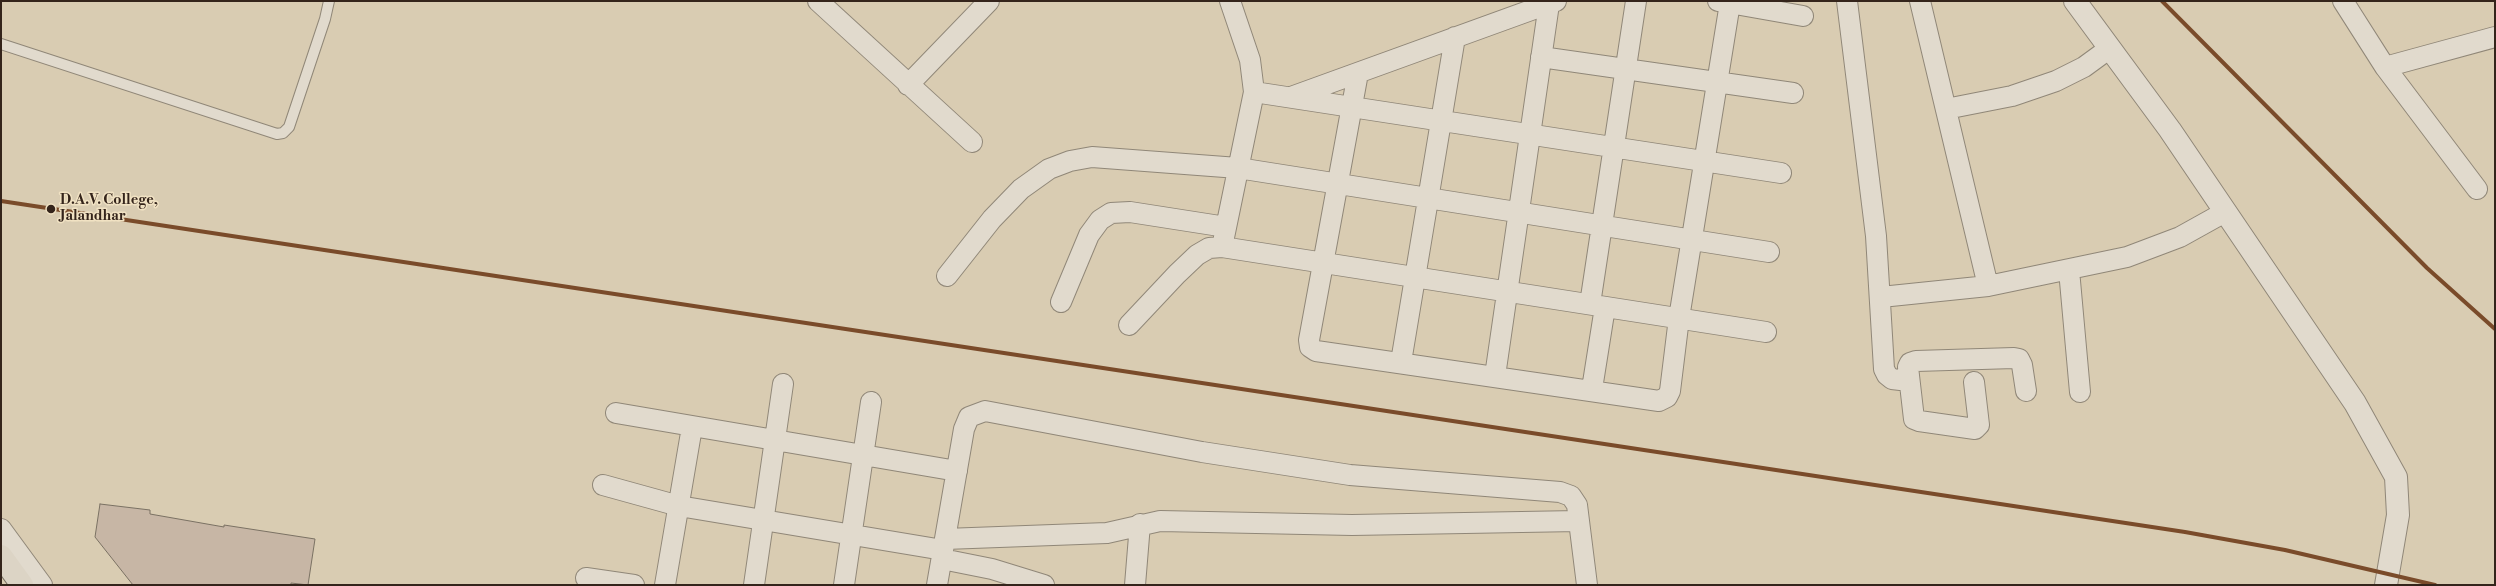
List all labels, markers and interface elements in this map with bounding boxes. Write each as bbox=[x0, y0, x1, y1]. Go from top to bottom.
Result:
place label: D.A.V. College, Jalandhar bbox=[60, 193, 158, 226]
marker: D.A.V. College, Jalandhar bbox=[45, 203, 57, 215]

